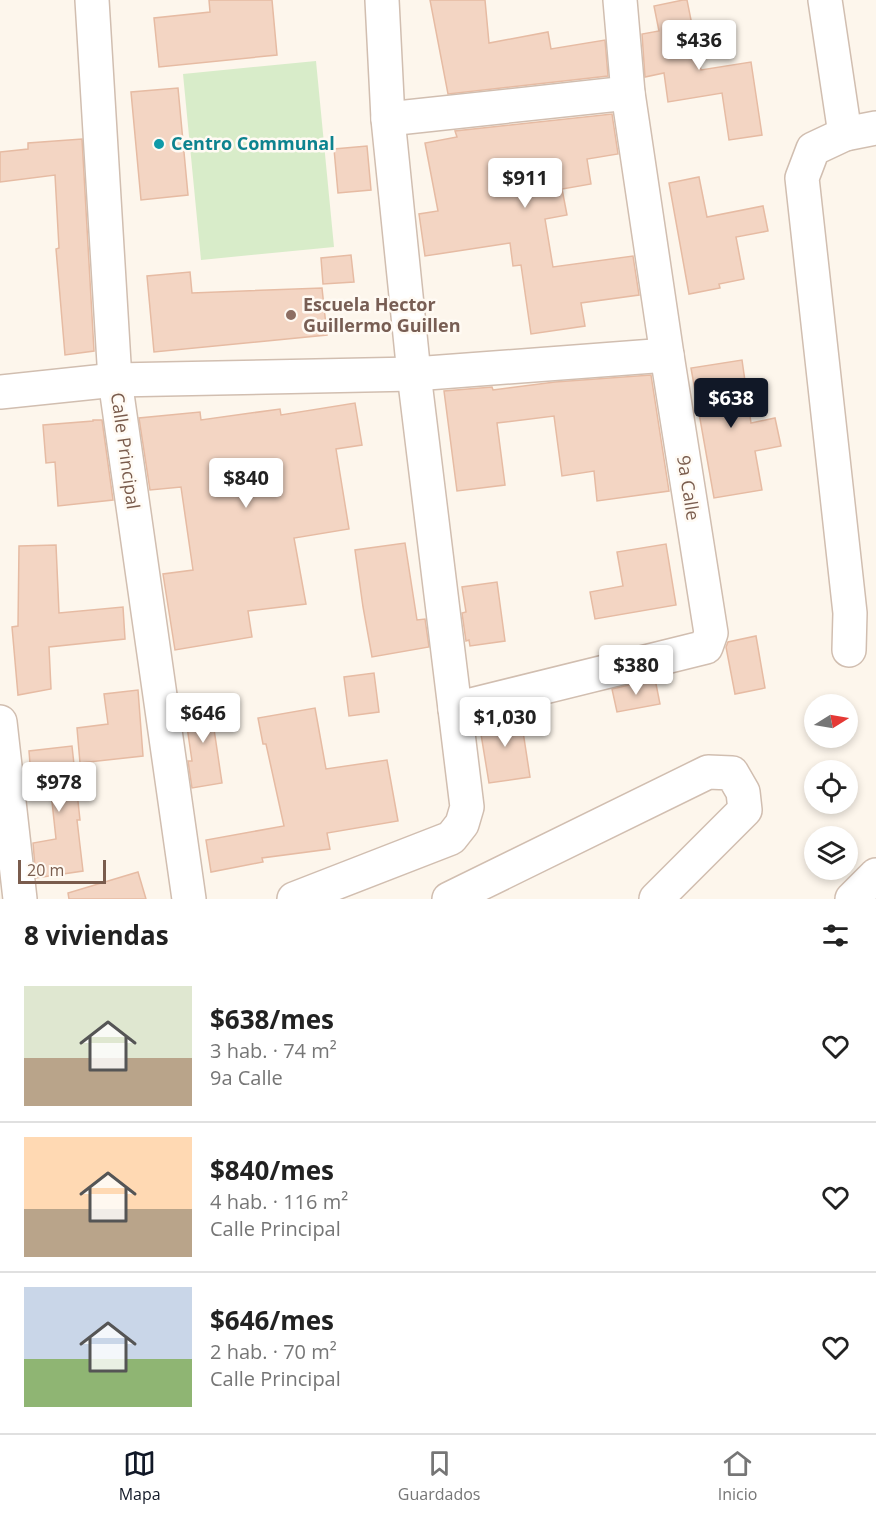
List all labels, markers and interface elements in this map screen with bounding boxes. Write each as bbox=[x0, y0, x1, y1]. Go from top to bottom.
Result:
pin: $436 bbox=[663, 20, 735, 71]
text: $436 bbox=[676, 26, 722, 53]
place label: Centro Communal bbox=[171, 131, 335, 155]
marker: Centro Communal bbox=[152, 137, 166, 151]
pin: $911 bbox=[489, 158, 561, 209]
text: $911 bbox=[502, 164, 548, 191]
place label: Escuela Hector Guillermo Guillen bbox=[303, 292, 460, 337]
marker: Escuela Hector Guillermo Guillen bbox=[284, 308, 298, 322]
pin: $638 bbox=[695, 378, 767, 429]
text: $638 bbox=[708, 384, 754, 411]
street label: Calle Principal bbox=[106, 391, 146, 511]
street label: 9a Calle bbox=[672, 454, 706, 522]
pin: $840 bbox=[210, 458, 282, 509]
text: $840 bbox=[223, 464, 269, 491]
pin: $380 bbox=[600, 645, 672, 696]
text: $380 bbox=[613, 651, 659, 678]
pin: $646 bbox=[167, 693, 239, 744]
north arrow bbox=[804, 694, 858, 748]
map controls bbox=[804, 694, 858, 880]
pin: $1,030 bbox=[456, 697, 554, 748]
text: $646 bbox=[180, 699, 226, 726]
text: $1,030 bbox=[474, 703, 536, 730]
button: locate bbox=[804, 760, 858, 814]
pin: $978 bbox=[23, 762, 95, 813]
text: $978 bbox=[36, 768, 82, 795]
button: layers bbox=[804, 826, 858, 880]
scale bar bbox=[18, 857, 106, 884]
text: 20 m bbox=[27, 859, 64, 881]
text: 8 viviendas bbox=[24, 917, 169, 953]
icon: filters bbox=[819, 919, 852, 952]
text: $638/mes bbox=[210, 1001, 334, 1037]
icon: home bbox=[72, 1010, 144, 1082]
icon: heart bbox=[819, 1030, 852, 1063]
text: 3 hab. · 74 m² bbox=[210, 1037, 337, 1064]
text: 9a Calle bbox=[210, 1064, 283, 1091]
text: $840/mes bbox=[210, 1152, 334, 1188]
icon: home bbox=[72, 1161, 144, 1233]
icon: heart bbox=[819, 1181, 852, 1214]
text: 4 hab. · 116 m² bbox=[210, 1188, 348, 1215]
text: Calle Principal bbox=[210, 1215, 341, 1242]
text: $646/mes bbox=[210, 1302, 334, 1338]
icon: home bbox=[72, 1311, 144, 1383]
icon: heart bbox=[819, 1331, 852, 1364]
text: 2 hab. · 70 m² bbox=[210, 1338, 337, 1365]
text: Calle Principal bbox=[210, 1365, 341, 1392]
tab: Mapa bbox=[119, 1447, 161, 1505]
tab: Guardados bbox=[398, 1447, 480, 1505]
tab: Inicio bbox=[718, 1447, 757, 1505]

